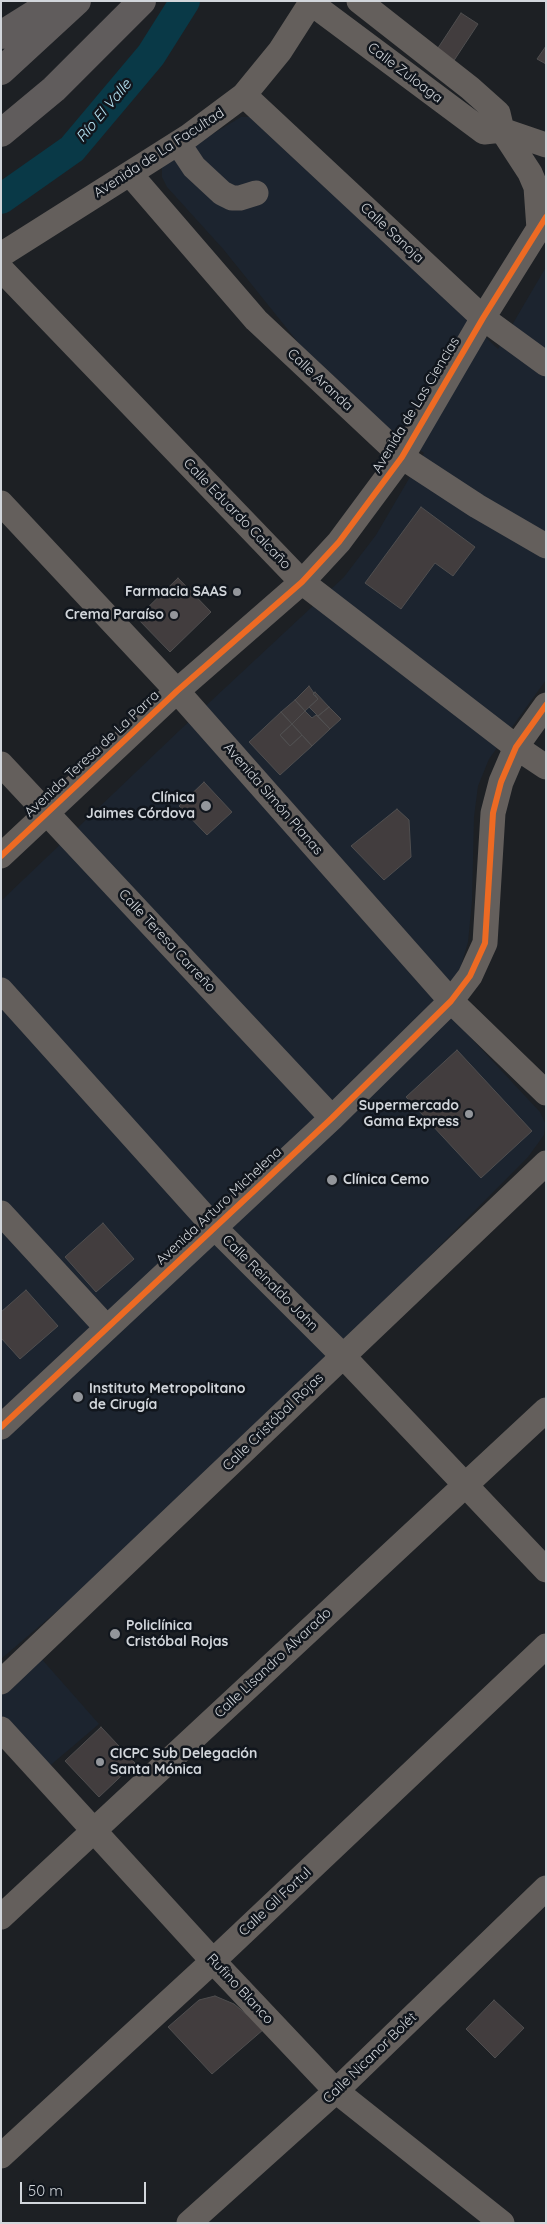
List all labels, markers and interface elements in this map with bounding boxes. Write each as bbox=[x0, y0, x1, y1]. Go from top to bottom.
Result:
street label: Calle Zuloaga bbox=[364, 39, 446, 107]
water label: Río El Valle bbox=[72, 76, 136, 146]
street label: Avenida de La Facultad bbox=[91, 105, 227, 201]
street label: Calle Sanoja bbox=[357, 199, 427, 267]
street label: Avenida de Las Ciencias bbox=[369, 334, 463, 476]
street label: Calle Aranda bbox=[284, 345, 356, 415]
street label: Calle Eduardo Calcaño bbox=[180, 455, 294, 573]
place label: Farmacia SAAS bbox=[125, 584, 227, 600]
marker: Farmacia SAAS bbox=[231, 586, 243, 598]
place label: Crema Paraíso bbox=[65, 607, 164, 623]
marker: Crema Paraíso bbox=[168, 609, 180, 621]
street label: Avenida Teresa de La Parra bbox=[21, 687, 163, 821]
street label: Avenida Simón Planas bbox=[220, 740, 326, 858]
place label: Clínica Jaimes Córdova bbox=[86, 790, 195, 822]
marker: Clínica Jaimes Córdova bbox=[199, 799, 213, 813]
street label: Calle Teresa Carreño bbox=[115, 886, 219, 996]
place label: Supermercado Gama Express bbox=[359, 1098, 459, 1130]
marker: Supermercado Gama Express bbox=[463, 1108, 475, 1120]
street label: Avenida Arturo Michelena bbox=[153, 1143, 285, 1269]
place label: Clínica Cemo bbox=[343, 1172, 429, 1188]
marker: Clínica Cemo bbox=[325, 1173, 339, 1187]
street label: Calle Reinaldo Jahn bbox=[219, 1232, 321, 1334]
street label: Calle Cristóbal Rojas bbox=[219, 1370, 327, 1474]
place label: Instituto Metropolitano de Cirugía bbox=[89, 1381, 245, 1414]
marker: Instituto Metropolitano de Cirugía bbox=[71, 1390, 85, 1404]
street label: Calle Lisandro Alvarado bbox=[211, 1604, 335, 1722]
place label: Policlínica Cristóbal Rojas bbox=[126, 1618, 228, 1650]
marker: Policlínica Cristóbal Rojas bbox=[108, 1627, 122, 1641]
place label: CICPC Sub Delegación Santa Mónica bbox=[110, 1746, 257, 1778]
marker: CICPC Sub Delegación Santa Mónica bbox=[94, 1756, 106, 1768]
street label: Calle Gil Fortul bbox=[235, 1864, 315, 1940]
street label: Rufino Blanco bbox=[203, 1950, 277, 2028]
street label: Calle Nicanor Bolét bbox=[320, 2009, 420, 2107]
scale bar bbox=[22, 2172, 149, 2204]
text: 50 m bbox=[28, 2181, 63, 2200]

